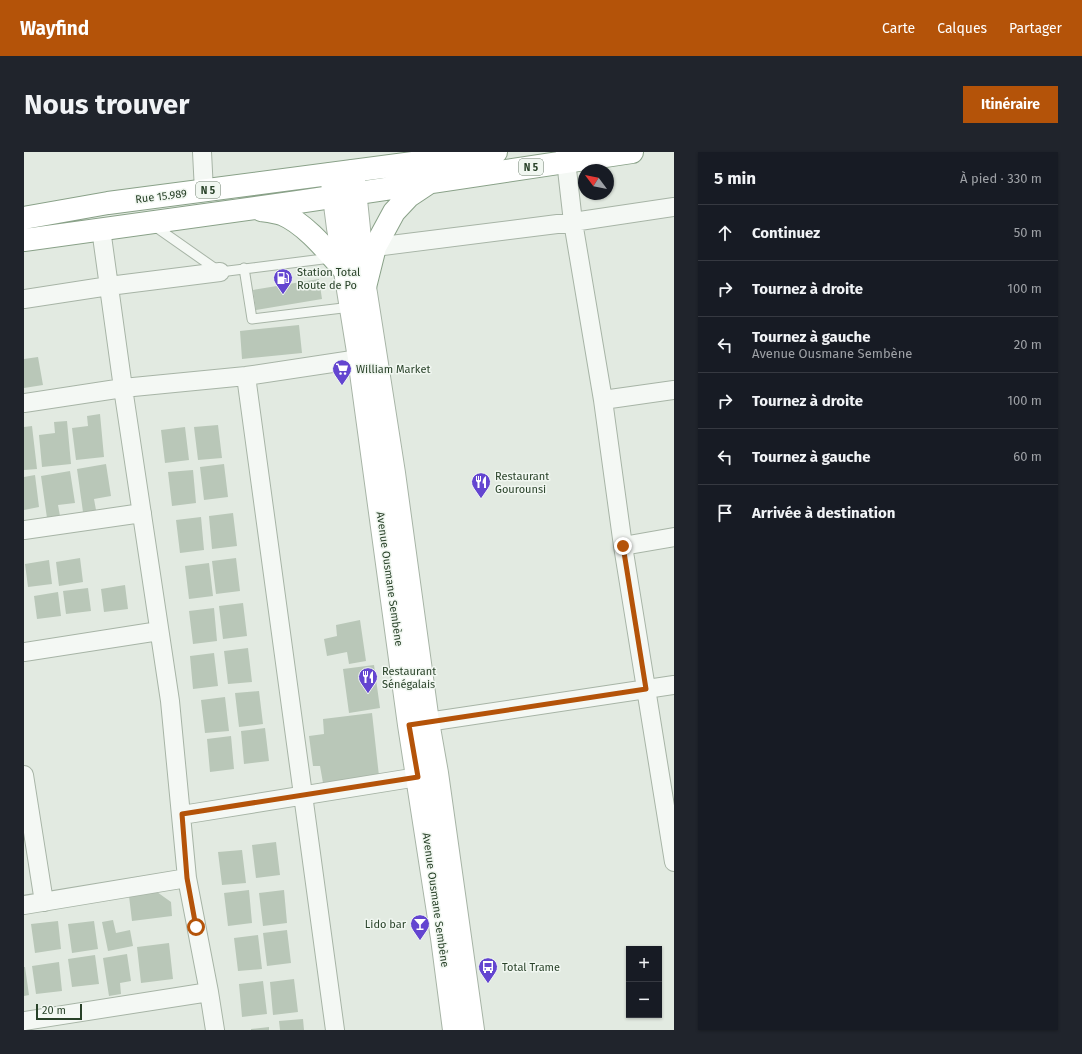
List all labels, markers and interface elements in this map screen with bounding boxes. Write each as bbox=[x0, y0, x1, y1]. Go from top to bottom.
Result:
text: Wayfind bbox=[20, 17, 89, 40]
text: Carte bbox=[882, 20, 915, 37]
text: Calques bbox=[937, 20, 987, 37]
text: Partager bbox=[1009, 20, 1062, 37]
button: Itinéraire bbox=[963, 86, 1058, 123]
text: Nous trouver bbox=[24, 88, 189, 121]
road number: N 5 bbox=[519, 159, 543, 175]
north arrow bbox=[578, 164, 614, 200]
text: 5 min bbox=[714, 168, 756, 189]
text: À pied · 330 m bbox=[960, 171, 1042, 186]
road number: N 5 bbox=[196, 182, 220, 198]
street label: Rue 15.989 bbox=[134, 187, 188, 206]
icon: ahead bbox=[714, 222, 736, 244]
text: Continuez bbox=[752, 224, 820, 242]
text: 50 m bbox=[1014, 225, 1042, 240]
place label: Station Total Route de Po bbox=[297, 266, 360, 292]
fuel station icon: Station Total Route de Po bbox=[272, 267, 294, 295]
icon: right bbox=[714, 278, 736, 300]
text: Tournez à droite bbox=[752, 280, 863, 298]
text: 100 m bbox=[1007, 281, 1042, 296]
text: Tournez à gauche bbox=[752, 328, 871, 346]
icon: left bbox=[714, 334, 736, 356]
text: 20 m bbox=[1014, 337, 1042, 352]
text: Avenue Ousmane Sembène bbox=[752, 346, 912, 361]
supermarket icon: William Market bbox=[331, 358, 353, 386]
place label: William Market bbox=[356, 363, 430, 376]
icon: right bbox=[714, 390, 736, 412]
text: Tournez à droite bbox=[752, 392, 863, 410]
text: 100 m bbox=[1007, 393, 1042, 408]
icon: left bbox=[714, 446, 736, 468]
text: Tournez à gauche bbox=[752, 448, 871, 466]
text: 60 m bbox=[1013, 449, 1042, 464]
place label: Restaurant Gourounsi bbox=[495, 470, 549, 496]
restaurant icon: Restaurant Gourounsi bbox=[470, 471, 492, 499]
icon: arrive bbox=[714, 502, 736, 524]
text: Arrivée à destination bbox=[752, 504, 895, 522]
street label: Avenue Ousmane Sembène bbox=[374, 511, 405, 647]
route end bbox=[614, 537, 632, 555]
place label: Restaurant Sénégalais bbox=[382, 665, 436, 691]
restaurant icon: Restaurant Sénégalais bbox=[357, 666, 379, 694]
street label: Avenue Ousmane Sembène bbox=[420, 832, 451, 968]
bar icon: Lido bar bbox=[409, 913, 431, 941]
route start bbox=[187, 918, 205, 936]
place label: Lido bar bbox=[365, 918, 407, 931]
map controls bbox=[626, 946, 662, 1018]
button: + bbox=[626, 946, 662, 982]
bus stop icon: Total Trame bbox=[477, 956, 499, 984]
place label: Total Trame bbox=[502, 961, 560, 974]
button: − bbox=[626, 982, 662, 1018]
scale bar bbox=[36, 1002, 82, 1021]
text: 20 m bbox=[42, 1004, 66, 1017]

